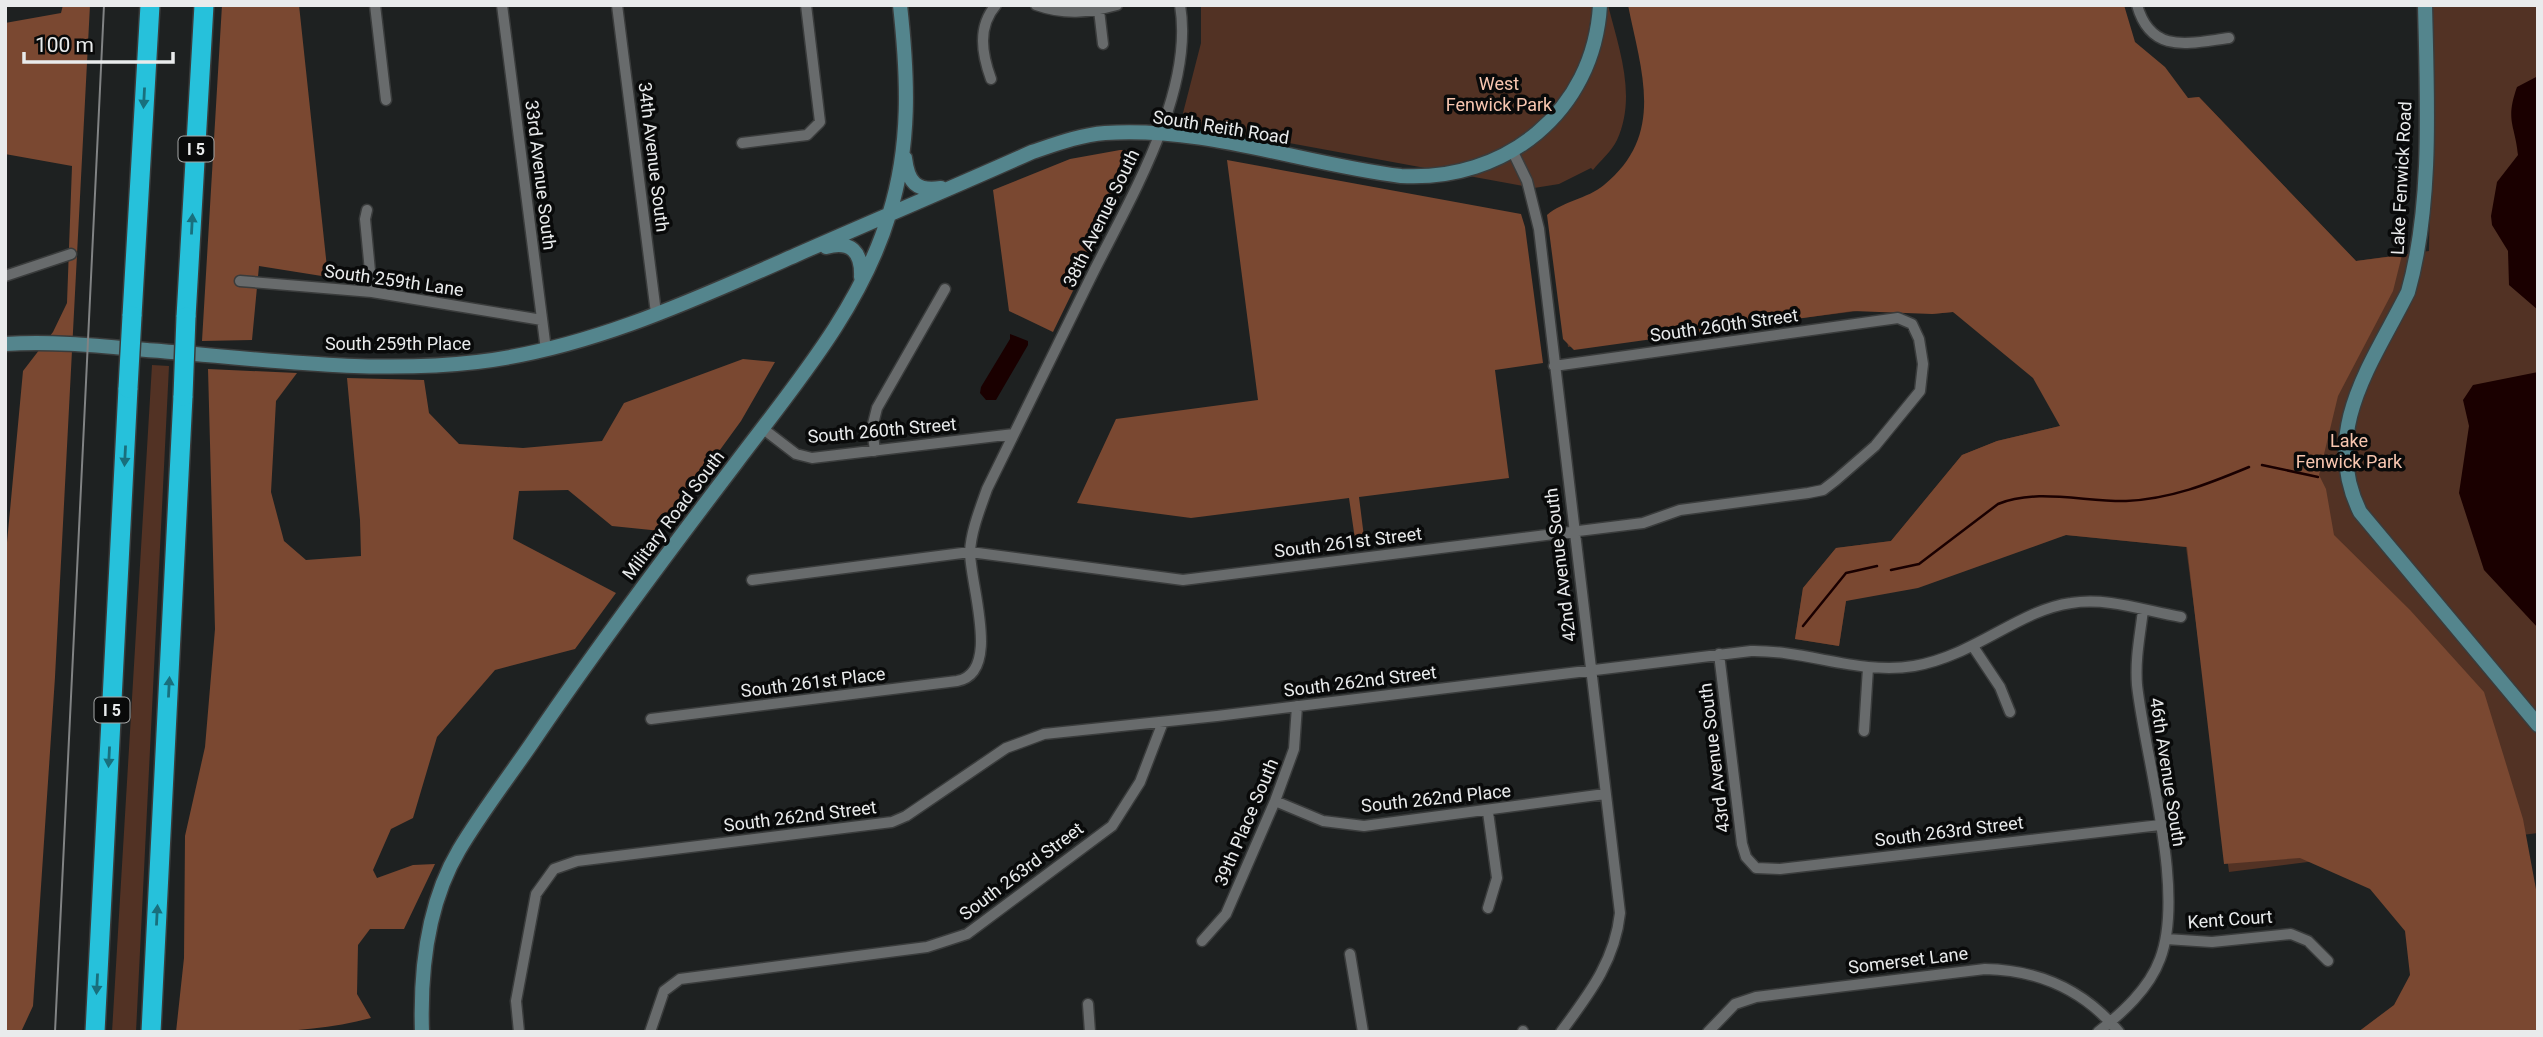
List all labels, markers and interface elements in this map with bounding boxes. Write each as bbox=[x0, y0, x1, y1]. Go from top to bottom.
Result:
scale bar bbox=[24, 21, 173, 65]
text: 100 m bbox=[35, 33, 94, 57]
park label: West Fenwick Park bbox=[1446, 73, 1553, 115]
street label: 34th Avenue South bbox=[634, 81, 674, 233]
one-way arrow bbox=[139, 87, 150, 109]
street label: 33rd Avenue South bbox=[521, 99, 561, 251]
street label: Lake Fenwick Road bbox=[2386, 101, 2416, 255]
street label: South Reith Road bbox=[1151, 106, 1291, 148]
road number: I 5 bbox=[178, 136, 214, 162]
street label: 38th Avenue South bbox=[1059, 146, 1143, 290]
one-way arrow bbox=[186, 213, 197, 235]
street label: South 259th Lane bbox=[323, 260, 465, 300]
street label: South 260th Street bbox=[1649, 304, 1799, 346]
street label: South 259th Place bbox=[325, 333, 471, 354]
street label: South 260th Street bbox=[807, 413, 957, 447]
park label: Lake Fenwick Park bbox=[2296, 430, 2403, 472]
one-way arrow bbox=[119, 446, 130, 468]
street label: Military Road South bbox=[618, 446, 728, 584]
street label: 42nd Avenue South bbox=[1540, 487, 1580, 643]
street label: South 261st Street bbox=[1273, 523, 1423, 561]
street label: South 262nd Street bbox=[1283, 661, 1438, 701]
street label: South 261st Place bbox=[739, 663, 887, 701]
one-way arrow bbox=[163, 676, 174, 698]
street label: 43rd Avenue South bbox=[1694, 682, 1734, 834]
street label: 46th Avenue South bbox=[2146, 696, 2190, 848]
road number: I 5 bbox=[94, 698, 130, 722]
one-way arrow bbox=[103, 746, 114, 768]
street label: 39th Place South bbox=[1210, 755, 1282, 889]
street label: South 262nd Place bbox=[1360, 780, 1512, 816]
street label: South 262nd Street bbox=[723, 796, 878, 836]
street label: South 263rd Street bbox=[1874, 811, 2025, 851]
street label: South 263rd Street bbox=[955, 818, 1087, 924]
one-way arrow bbox=[152, 903, 163, 925]
street label: Kent Court bbox=[2187, 906, 2273, 932]
street label: Somerset Lane bbox=[1847, 942, 1969, 978]
one-way arrow bbox=[92, 973, 103, 995]

